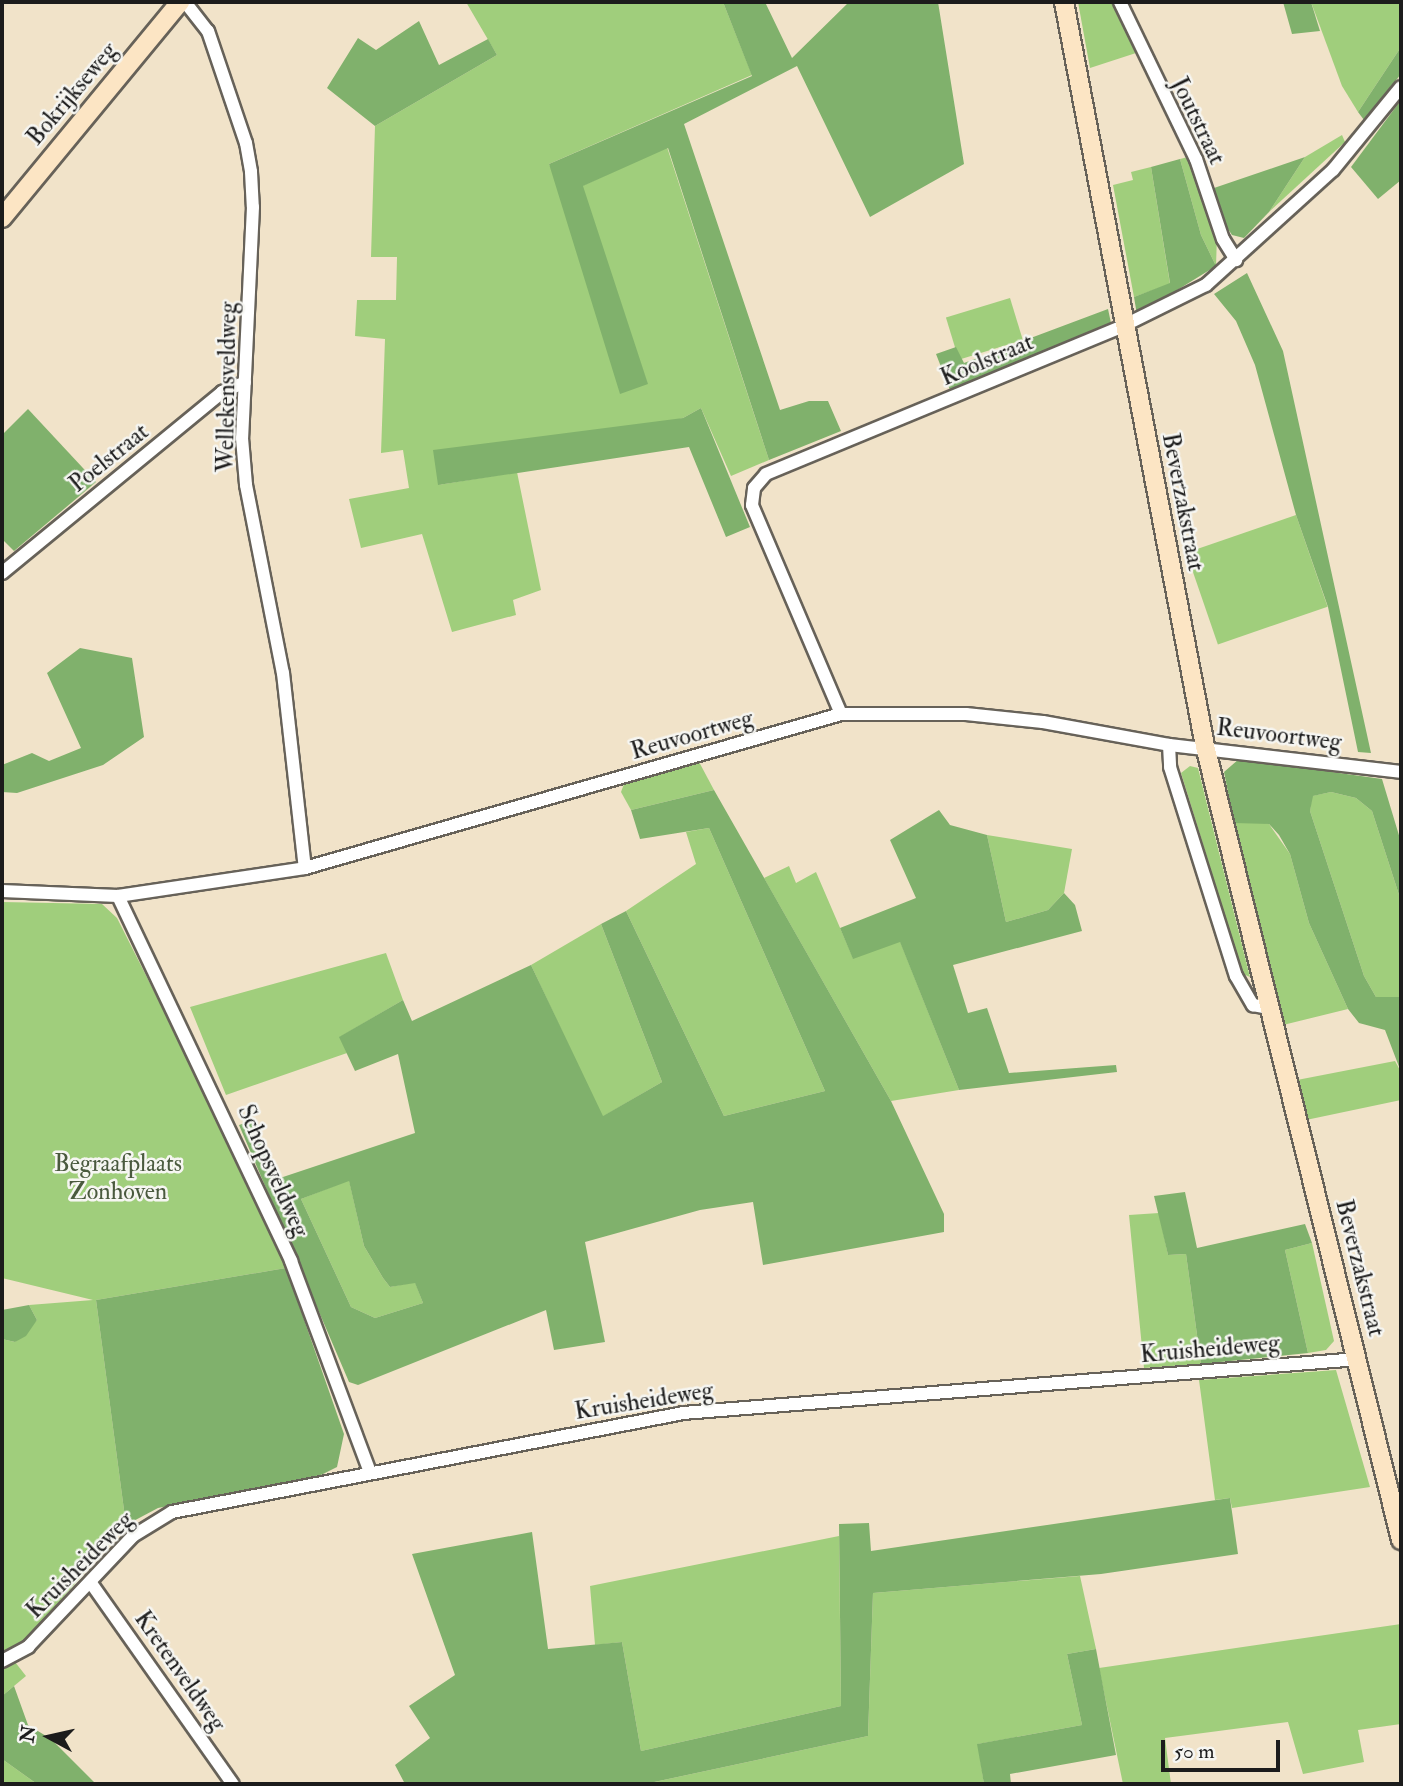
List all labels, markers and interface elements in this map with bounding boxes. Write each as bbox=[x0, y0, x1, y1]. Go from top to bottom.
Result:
street label: Bokrijkseweg bbox=[21, 37, 123, 151]
street label: Joutstraat bbox=[1165, 73, 1231, 169]
street label: Wellekensveldweg bbox=[211, 301, 243, 473]
street label: Koolstraat bbox=[936, 328, 1038, 392]
street label: Poelstraat bbox=[64, 417, 154, 499]
street label: Beverzakstraat bbox=[1155, 430, 1211, 574]
street label: Reuvoortweg bbox=[628, 704, 756, 766]
street label: Reuvoortweg bbox=[1215, 713, 1343, 757]
street label: Schopsveldweg bbox=[231, 1100, 315, 1242]
park label: Begraafplaats Zonhoven bbox=[54, 1150, 182, 1206]
street label: Beverzakstraat bbox=[1329, 1197, 1391, 1339]
street label: Kruisheideweg bbox=[1139, 1329, 1281, 1369]
street label: Kruisheideweg bbox=[573, 1376, 715, 1426]
street label: Kruisheideweg bbox=[20, 1505, 140, 1625]
street label: Kretenveldweg bbox=[128, 1605, 232, 1737]
north arrow bbox=[14, 1702, 84, 1772]
text: N bbox=[15, 1724, 41, 1744]
scale bar bbox=[1165, 1726, 1284, 1770]
text: 50 m bbox=[1174, 1738, 1215, 1765]

